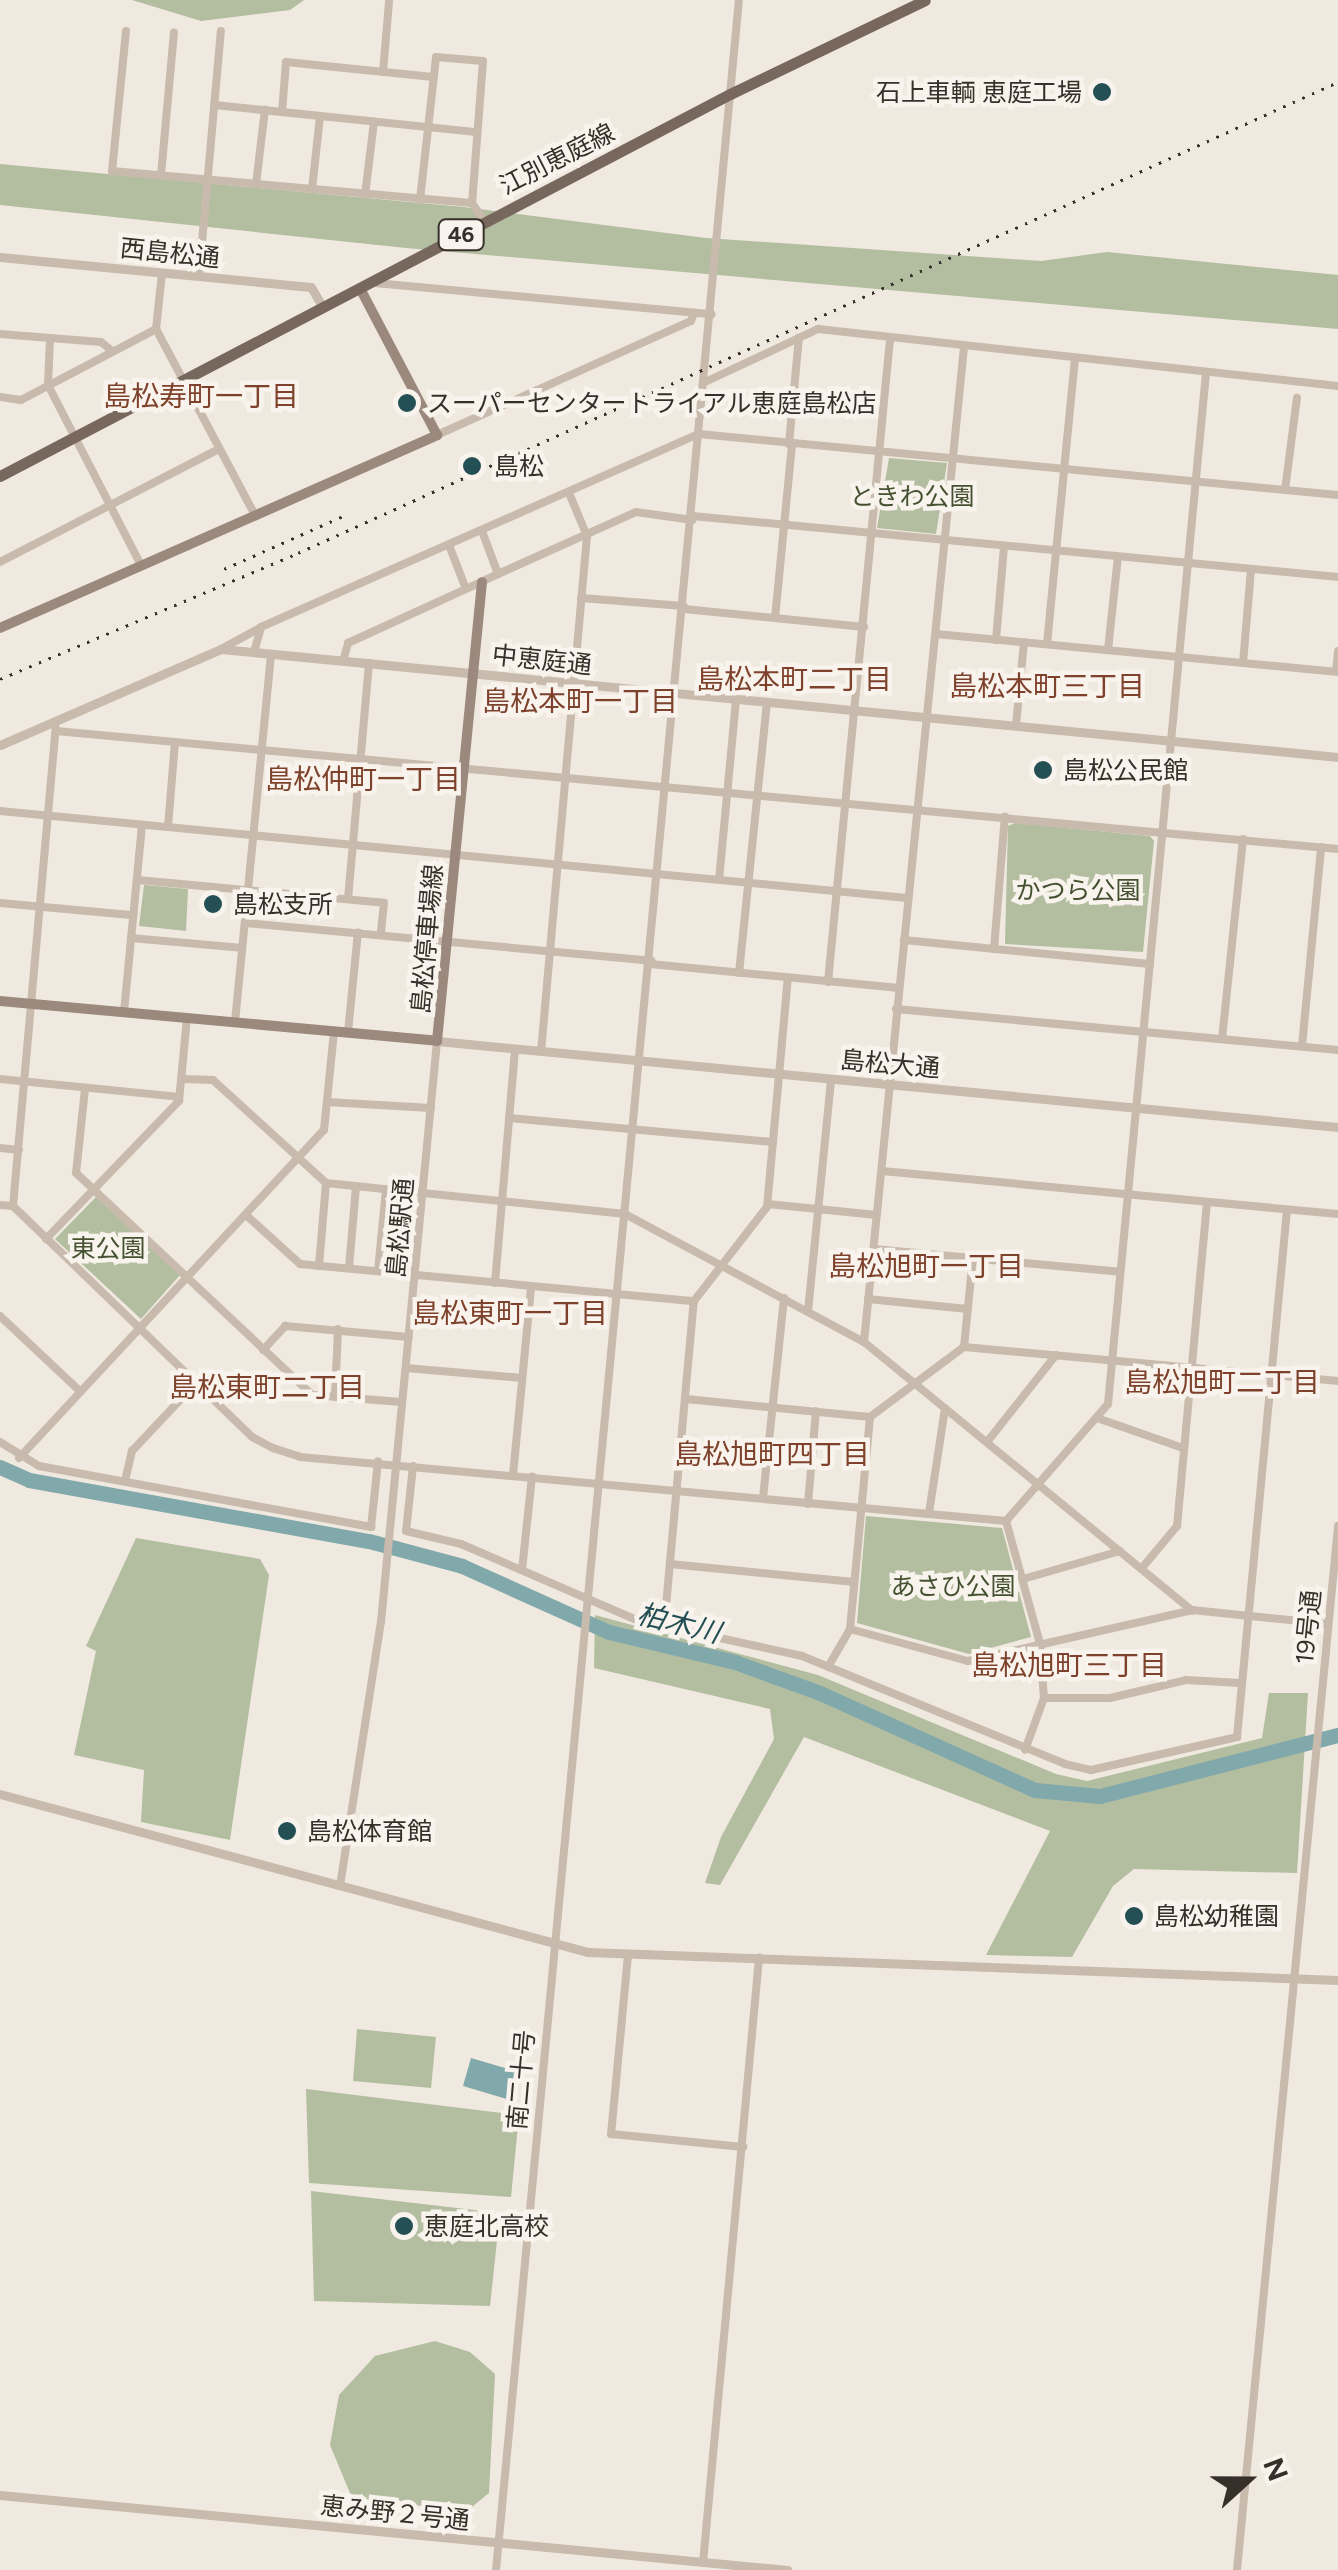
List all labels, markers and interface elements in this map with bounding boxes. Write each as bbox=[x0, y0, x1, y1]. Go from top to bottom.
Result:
place label: 石上車輌 恵庭工場 bbox=[876, 77, 1082, 107]
marker: 石上車輌 恵庭工場 bbox=[1091, 81, 1113, 103]
street label: 江別恵庭線 bbox=[495, 117, 619, 201]
road number: 46 bbox=[436, 218, 486, 252]
street label: 西島松通 bbox=[119, 233, 221, 273]
district label: 島松寿町一丁目 bbox=[103, 379, 299, 413]
place label: スーパーセンタートライアル恵庭島松店 bbox=[427, 388, 877, 418]
marker: スーパーセンタートライアル恵庭島松店 bbox=[396, 392, 418, 414]
place label: 島松 bbox=[494, 451, 544, 481]
marker: 島松 bbox=[459, 453, 485, 479]
park label: ときわ公園 bbox=[850, 481, 974, 511]
street label: 中恵庭通 bbox=[491, 640, 593, 680]
district label: 島松本町二丁目 bbox=[696, 662, 892, 696]
district label: 島松本町三丁目 bbox=[949, 669, 1145, 703]
district label: 島松本町一丁目 bbox=[482, 684, 678, 718]
place label: 島松公民館 bbox=[1063, 755, 1188, 785]
marker: 島松公民館 bbox=[1032, 759, 1054, 781]
district label: 島松仲町一丁目 bbox=[265, 762, 461, 796]
street label: 島松停車場線 bbox=[406, 863, 448, 1015]
park label: かつら公園 bbox=[1016, 875, 1140, 905]
place label: 島松支所 bbox=[233, 889, 333, 919]
marker: 島松支所 bbox=[202, 893, 224, 915]
street label: 島松大通 bbox=[839, 1045, 941, 1083]
street label: 島松駅通 bbox=[381, 1177, 419, 1279]
park label: 東公園 bbox=[71, 1233, 145, 1263]
district label: 島松旭町一丁目 bbox=[828, 1249, 1024, 1283]
district label: 島松東町一丁目 bbox=[412, 1296, 608, 1330]
district label: 島松旭町二丁目 bbox=[1124, 1365, 1320, 1399]
district label: 島松東町二丁目 bbox=[169, 1370, 365, 1404]
district label: 島松旭町四丁目 bbox=[674, 1437, 870, 1471]
park label: あさひ公園 bbox=[891, 1571, 1015, 1601]
street label: 19号通 bbox=[1289, 1588, 1327, 1666]
water label: 柏木川 bbox=[634, 1597, 724, 1649]
district label: 島松旭町三丁目 bbox=[971, 1648, 1167, 1682]
place label: 島松体育館 bbox=[307, 1816, 432, 1846]
marker: 島松体育館 bbox=[276, 1820, 298, 1842]
place label: 島松幼稚園 bbox=[1154, 1901, 1279, 1931]
marker: 島松幼稚園 bbox=[1123, 1905, 1145, 1927]
street label: 南二十号 bbox=[502, 2029, 540, 2131]
place label: 恵庭北高校 bbox=[424, 2211, 549, 2241]
marker: 恵庭北高校 bbox=[393, 2215, 415, 2237]
north arrow bbox=[1198, 2430, 1298, 2530]
text: N bbox=[1256, 2453, 1296, 2485]
street label: 恵み野２号通 bbox=[319, 2490, 471, 2536]

